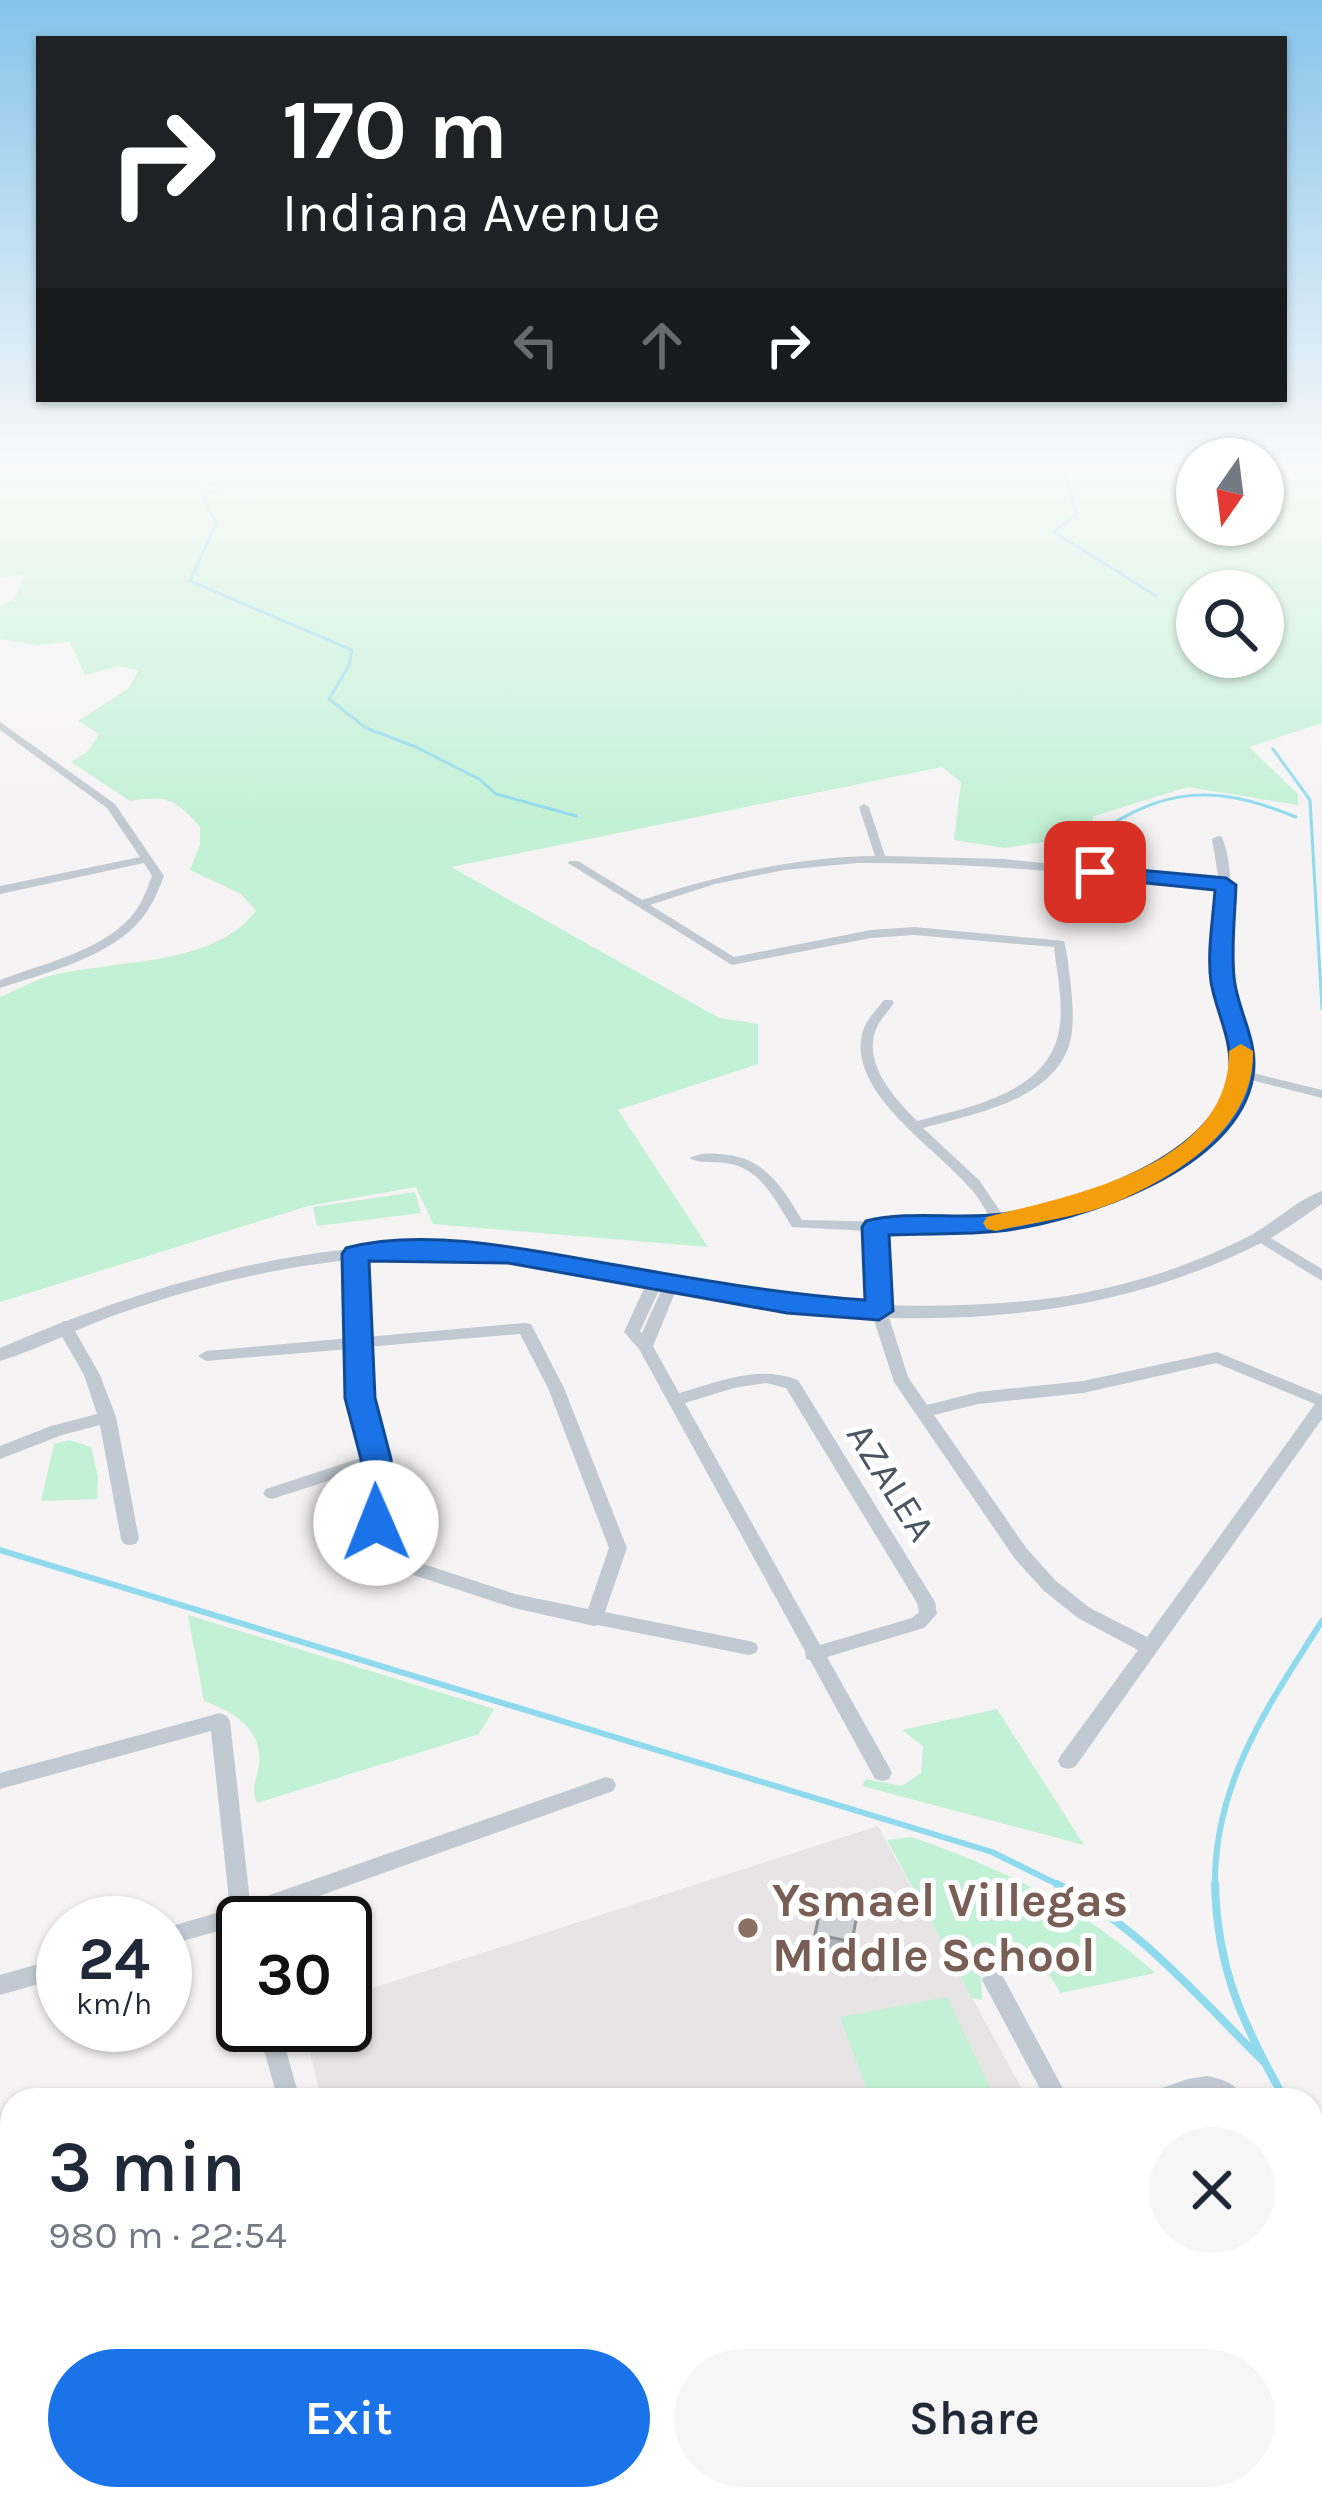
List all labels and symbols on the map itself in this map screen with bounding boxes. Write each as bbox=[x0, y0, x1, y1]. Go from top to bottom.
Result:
north arrow bbox=[1176, 438, 1284, 546]
pin bbox=[1044, 821, 1146, 923]
street label: AZALEA bbox=[837, 1415, 945, 1549]
position arrow bbox=[313, 1460, 439, 1586]
place label: Ysmael Villegas Middle School bbox=[772, 1872, 1128, 1983]
speed limit sign: 30 bbox=[216, 1896, 372, 2052]
marker: Ysmael Villegas Middle School bbox=[735, 1915, 761, 1941]

